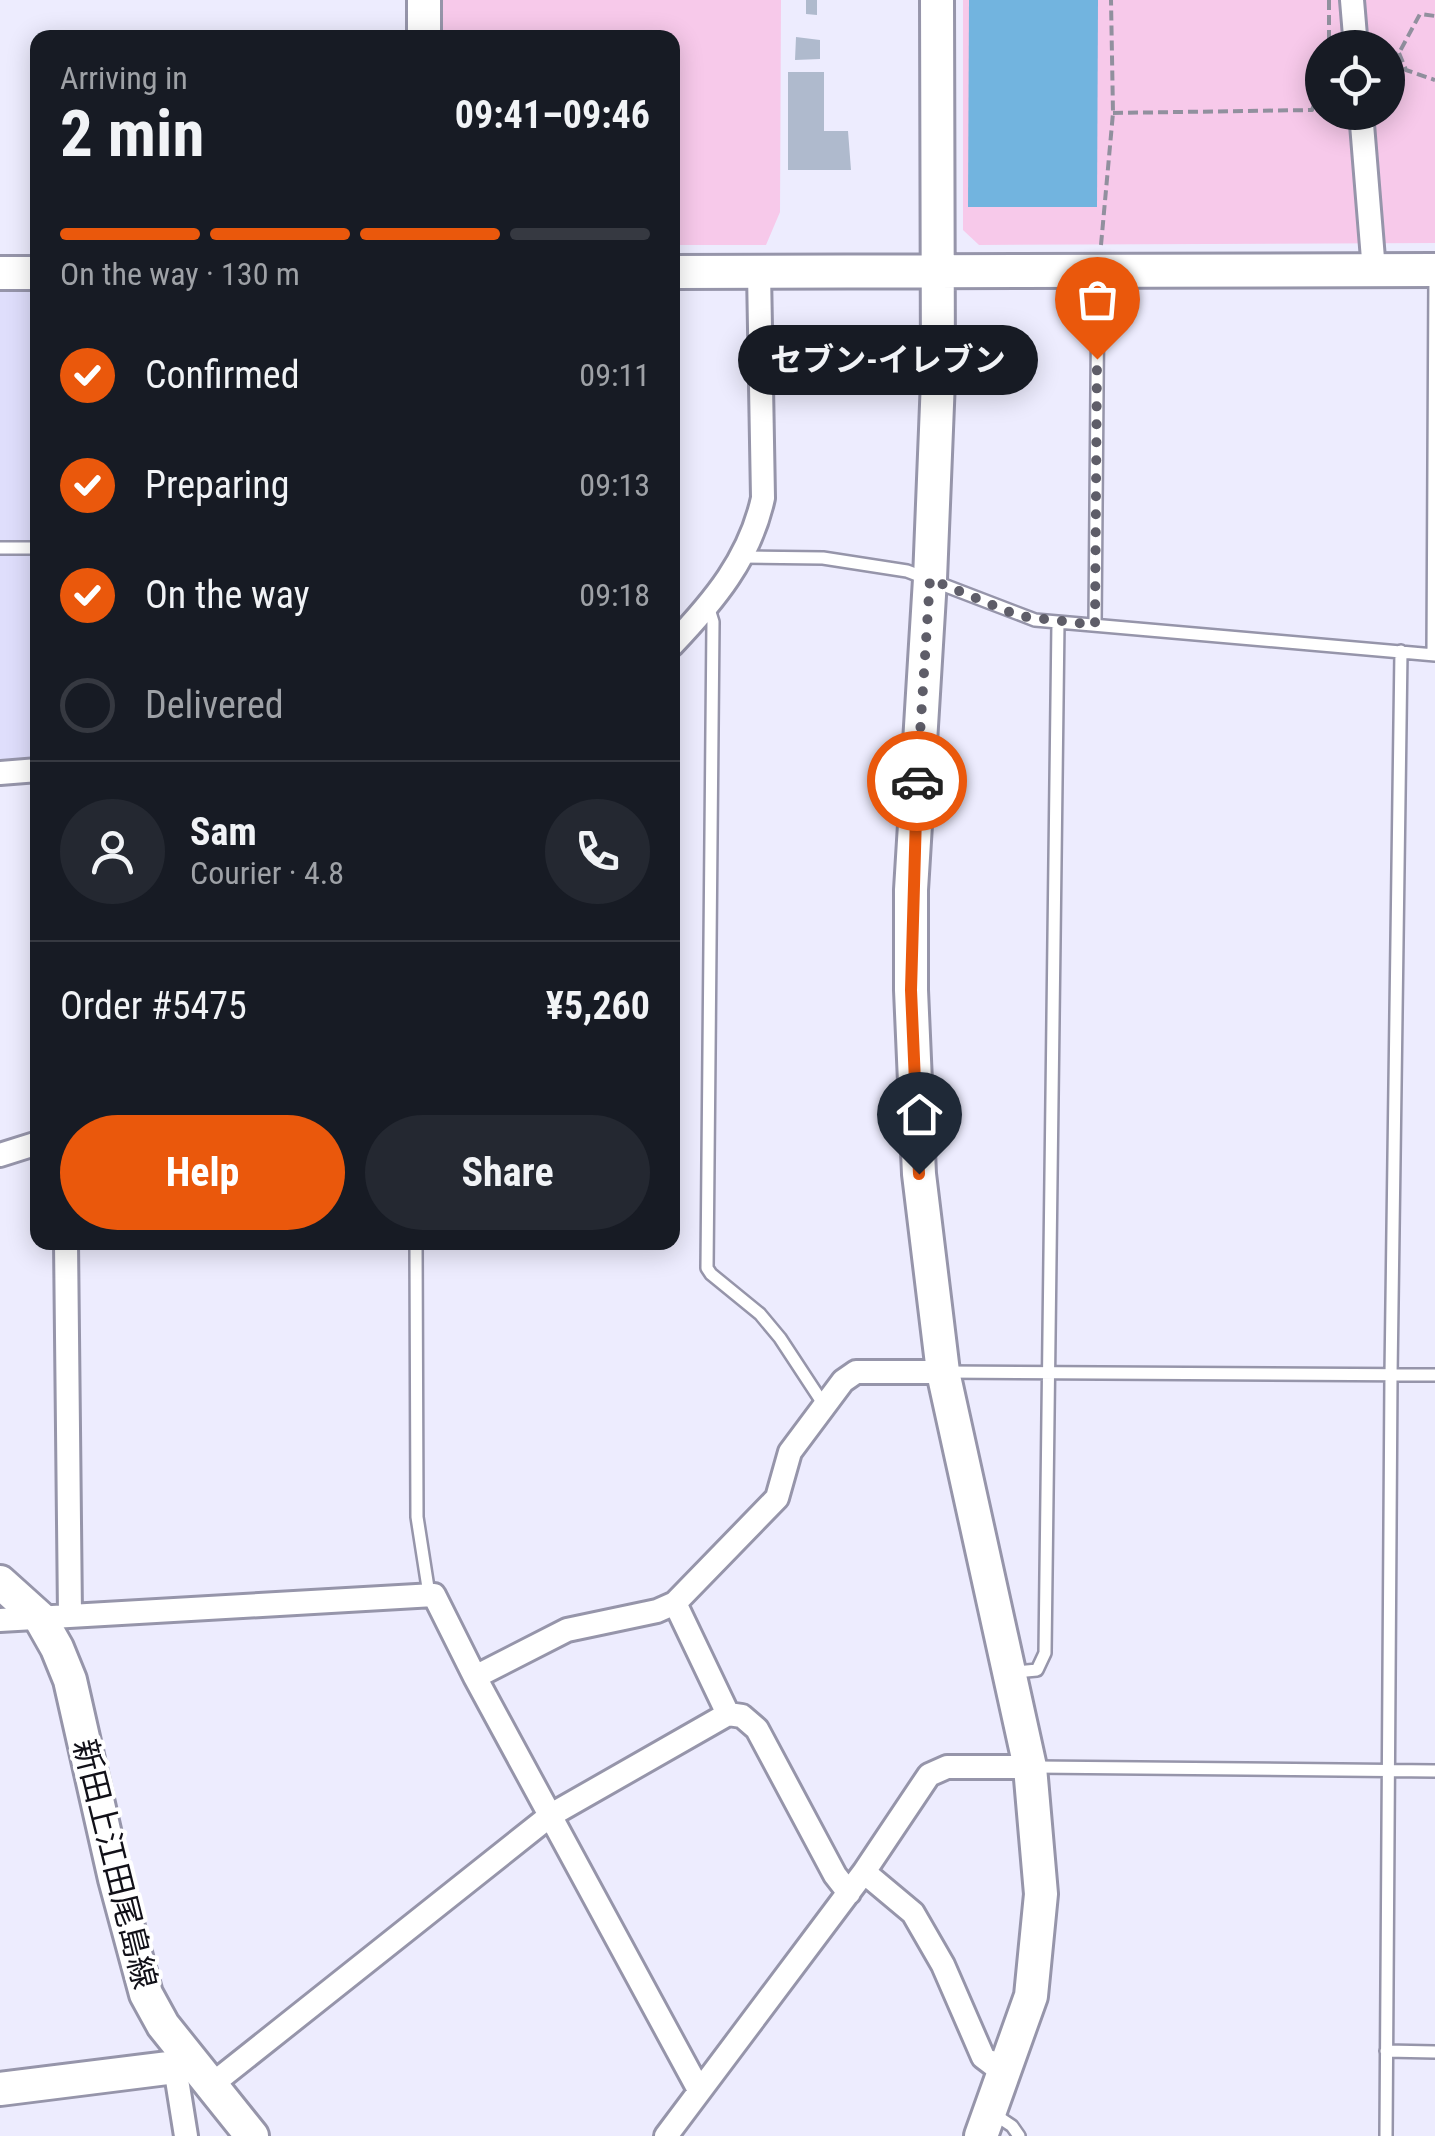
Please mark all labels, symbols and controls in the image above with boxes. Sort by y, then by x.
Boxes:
map controls [1305,30,1405,130]
button: locate [1305,30,1405,130]
text: Arriving in [60,59,188,97]
text: 09:41–09:46 [455,93,650,137]
text: 2 min [60,96,204,172]
text: On the way · 130 m [60,255,300,293]
pin [1055,257,1140,360]
icon: bag [1070,272,1125,327]
callout: セブン-イレブン [737,324,1037,394]
text: セブン-イレブン [770,341,1006,379]
icon: check [60,348,115,403]
text: Confirmed [145,353,300,397]
text: 09:11 [579,356,650,394]
icon: check [60,458,115,513]
text: Preparing [145,463,290,507]
text: 09:13 [579,466,650,504]
icon: check [60,568,115,623]
text: On the way [145,573,310,617]
text: 09:18 [579,576,650,614]
text: Delivered [145,683,284,727]
courier [867,731,967,831]
icon: car [890,754,945,809]
button: person [60,799,165,904]
button: phone [545,799,650,904]
text: Sam [190,810,257,854]
text: Courier · 4.8 [190,854,344,892]
text: Order #5475 [60,984,247,1028]
text: ¥5,260 [546,984,650,1028]
pin [877,1072,962,1175]
icon: home [892,1087,947,1142]
button: Help [60,1115,345,1230]
button: Share [365,1115,650,1230]
street label: 新田上江田尾島線 [66,1735,164,1993]

